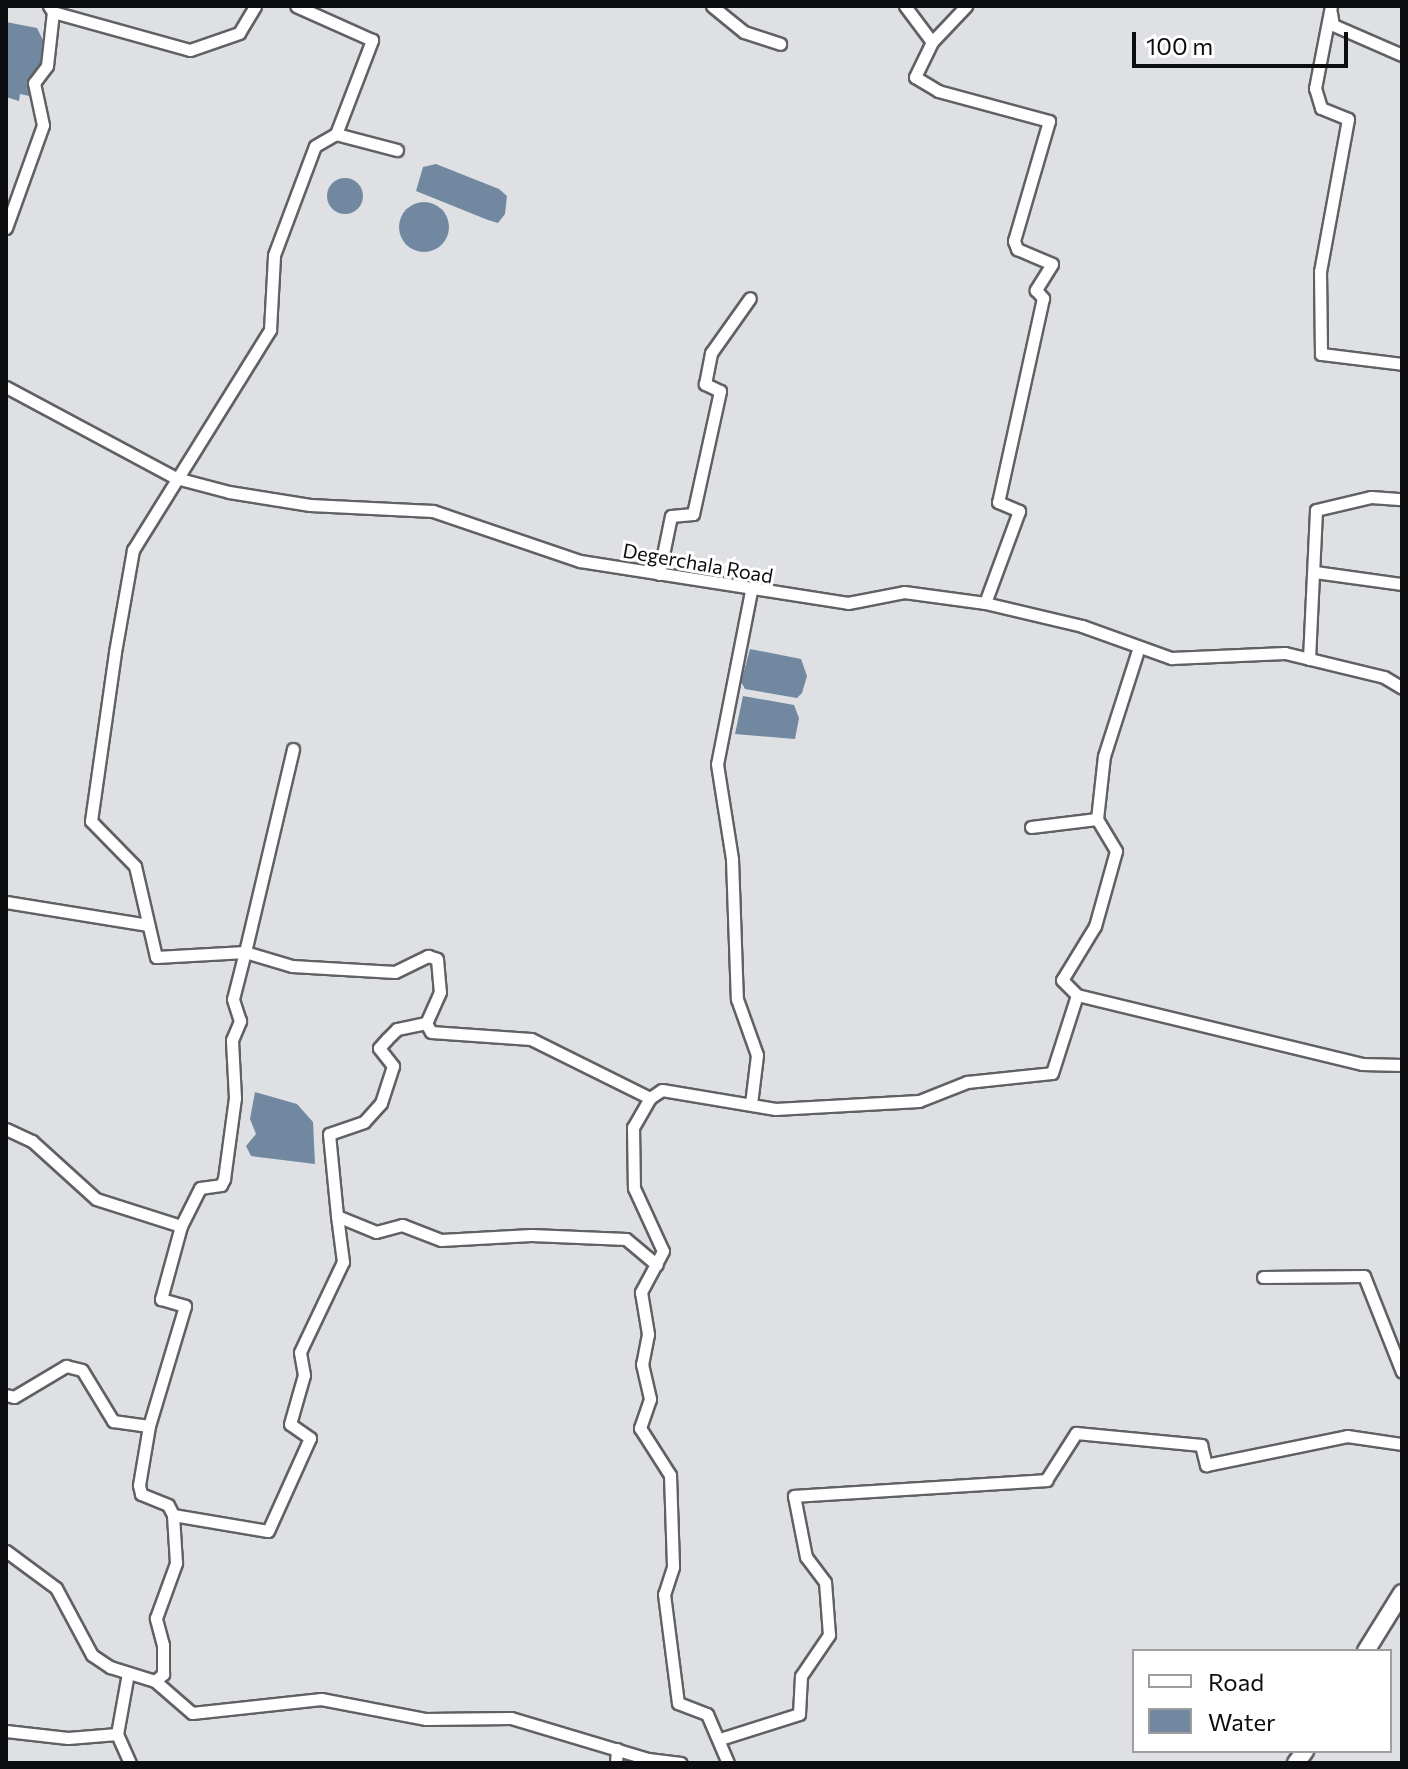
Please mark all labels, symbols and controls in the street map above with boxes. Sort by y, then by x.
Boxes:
scale bar [1136,16,1352,66]
text: 100 m [1146,31,1213,60]
street label: Degerchala Road [621,538,775,588]
legend [1132,1649,1392,1753]
text: Road [1208,1667,1264,1696]
text: Water [1208,1707,1276,1736]

